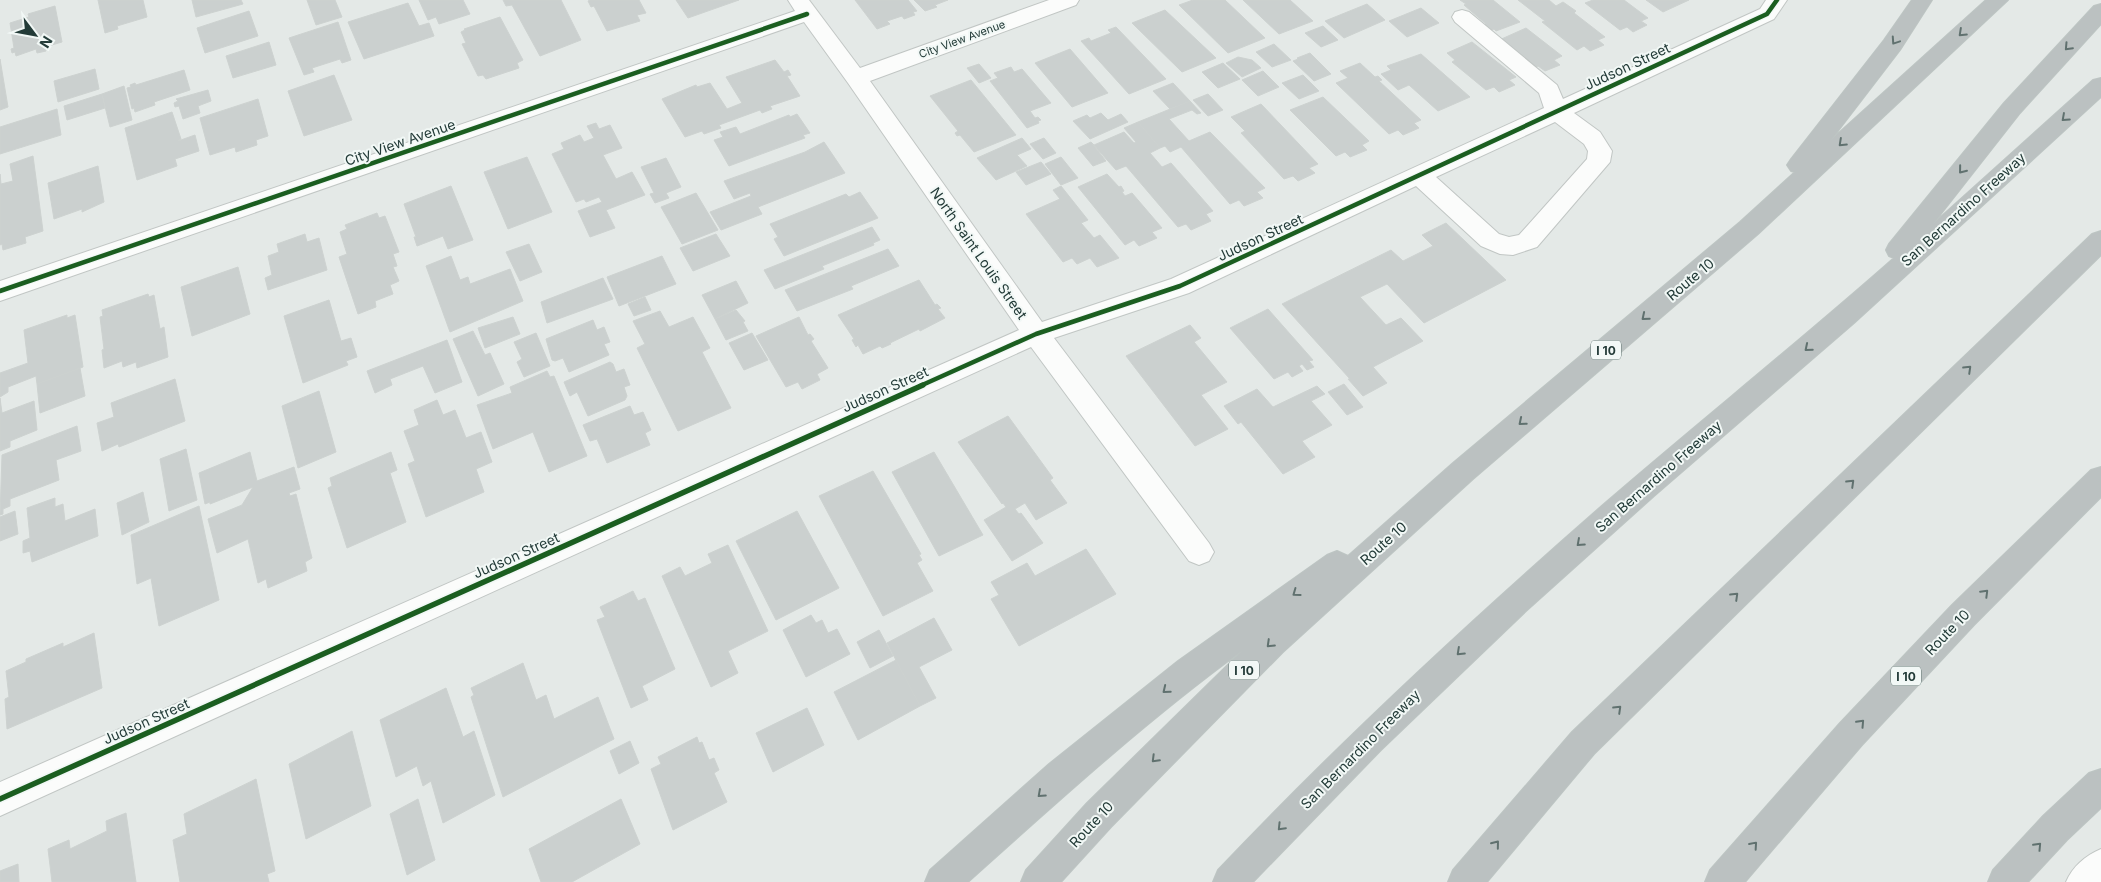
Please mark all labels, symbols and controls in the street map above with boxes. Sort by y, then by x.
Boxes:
north arrow [10,10,60,60]
street label: City View Avenue [917,17,1007,61]
one-way arrow [1959,27,1968,36]
text: N [36,33,56,51]
one-way arrow [1892,35,1901,44]
street label: Judson Street [1582,39,1673,93]
one-way arrow [2065,42,2074,51]
one-way arrow [2061,112,2070,121]
street label: City View Avenue [342,115,458,169]
one-way arrow [1839,137,1848,146]
street label: San Bernardino Freeway [1897,149,2029,269]
one-way arrow [1959,164,1967,173]
street label: North Saint Louis Street [927,184,1031,323]
street label: Judson Street [1215,210,1306,264]
street label: Route 10 [1663,254,1717,304]
one-way arrow [1642,311,1651,320]
road number: I 10 [1591,340,1621,360]
one-way arrow [1804,342,1813,351]
street label: Judson Street [839,362,931,416]
one-way arrow [1962,366,1971,375]
one-way arrow [1518,416,1527,425]
street label: San Bernardino Freeway [1591,417,1725,535]
one-way arrow [1845,480,1854,489]
street label: Route 10 [1356,518,1410,568]
street label: Judson Street [470,528,562,582]
one-way arrow [1577,537,1586,546]
one-way arrow [1292,587,1302,596]
one-way arrow [1979,590,1988,599]
one-way arrow [1729,593,1738,602]
street label: Route 10 [1921,606,1973,658]
one-way arrow [1267,638,1276,647]
one-way arrow [1457,646,1466,655]
road number: I 10 [1229,660,1259,680]
road number: I 10 [1891,666,1921,686]
one-way arrow [1163,684,1172,692]
street label: San Bernardino Freeway [1297,686,1423,812]
street label: Judson Street [100,694,192,748]
one-way arrow [1612,706,1621,715]
one-way arrow [1855,720,1864,729]
one-way arrow [1152,753,1161,762]
one-way arrow [1038,788,1047,797]
street label: Route 10 [1066,798,1116,850]
one-way arrow [1278,821,1287,830]
one-way arrow [1490,841,1499,850]
one-way arrow [1748,842,1757,851]
one-way arrow [2032,843,2041,852]

